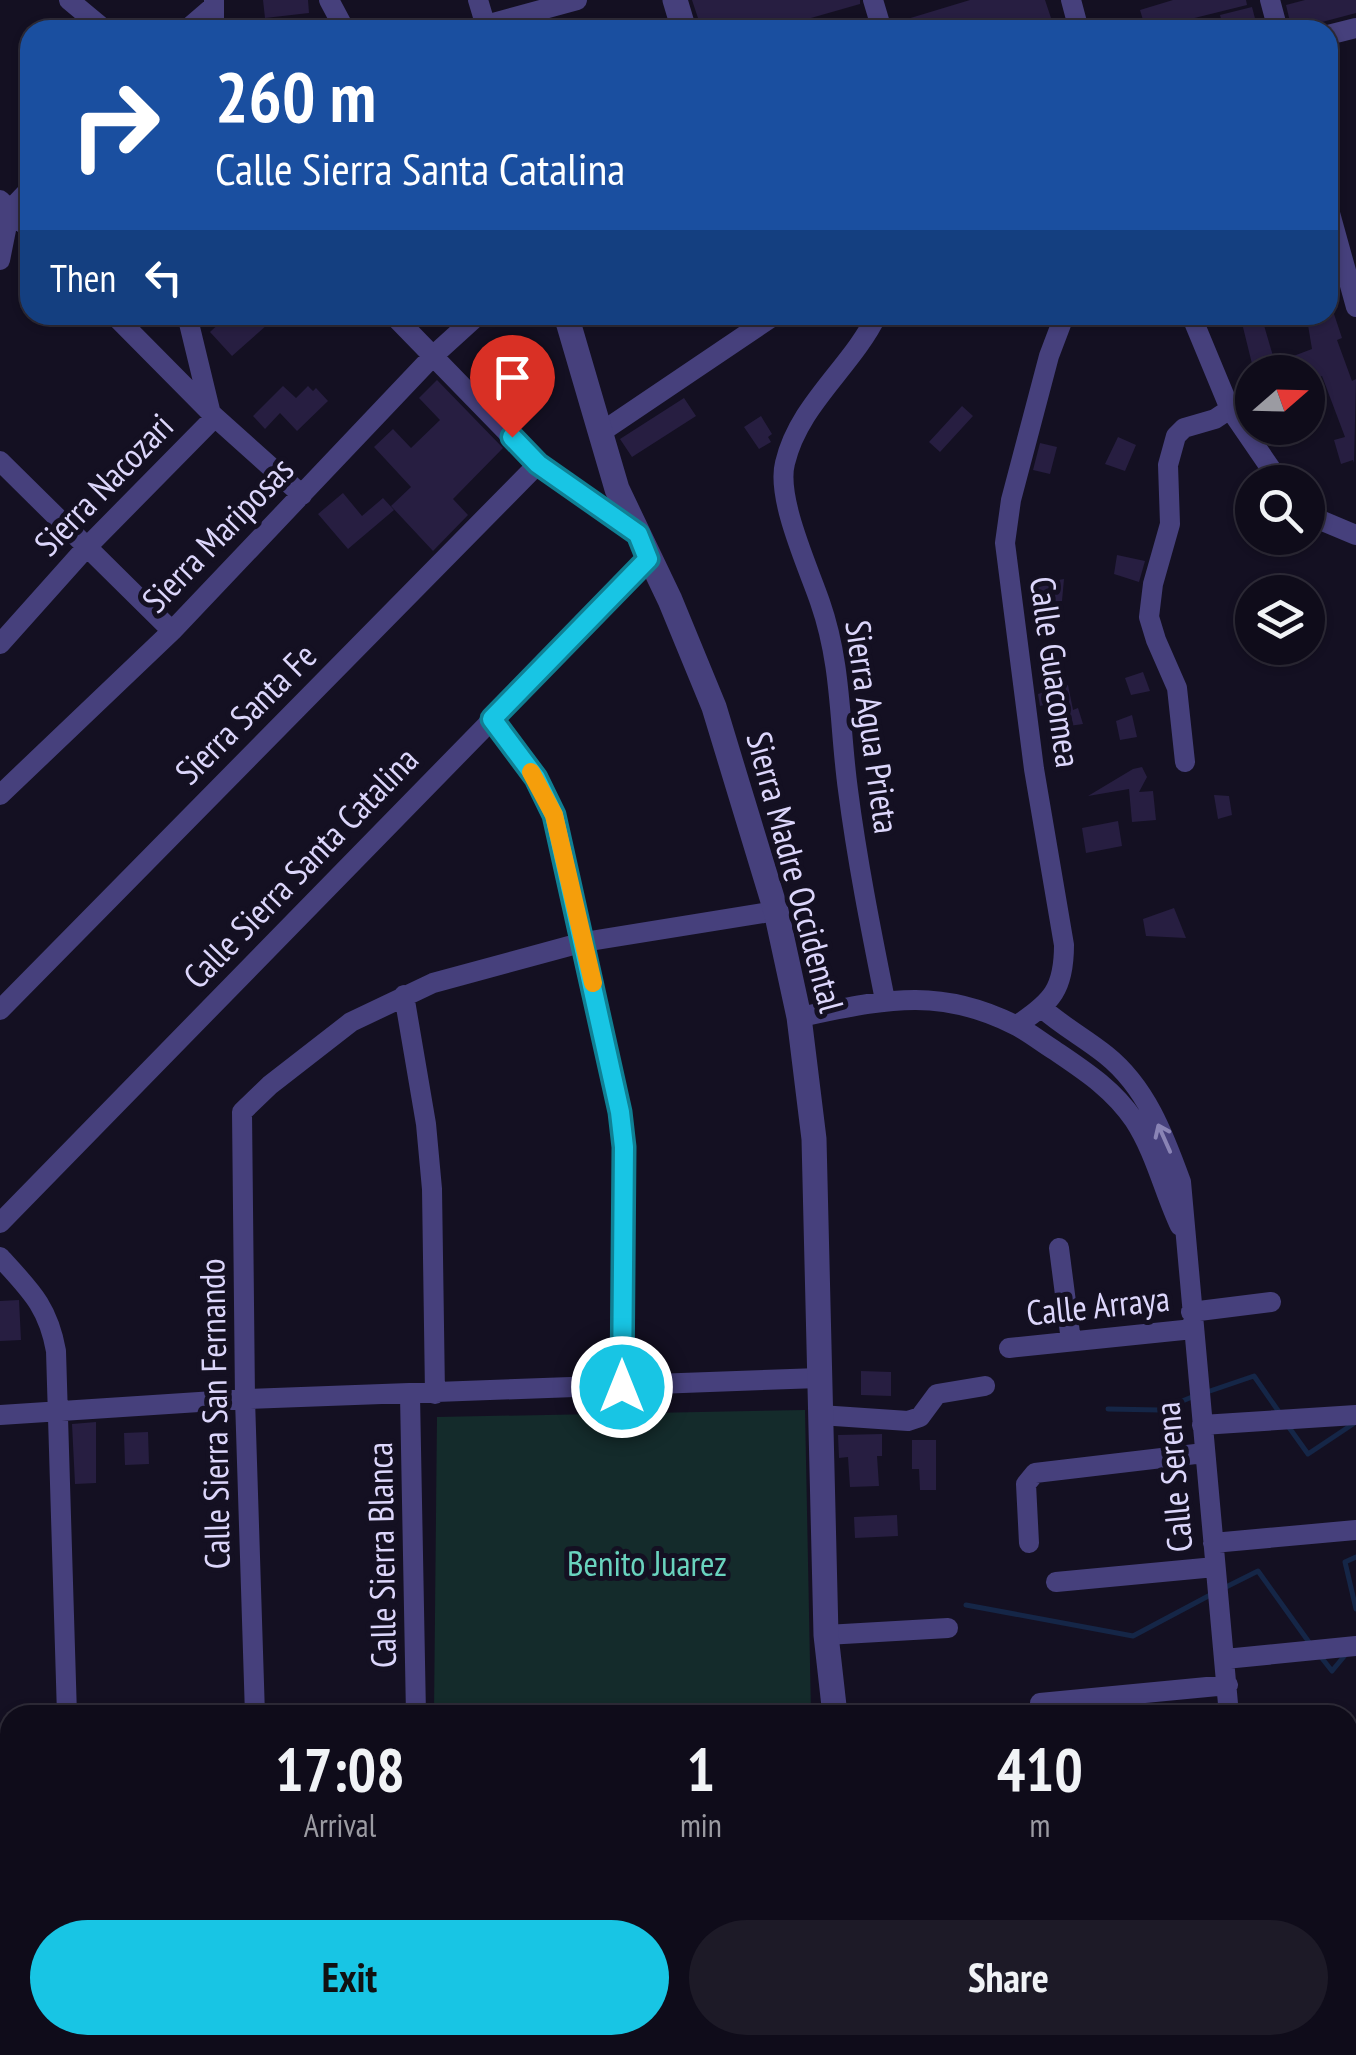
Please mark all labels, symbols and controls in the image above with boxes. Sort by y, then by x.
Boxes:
text: 260 m [215,51,376,141]
icon: right [50,60,180,190]
text: Calle Sierra Santa Catalina [215,139,625,197]
icon: left [136,250,191,305]
text: Then [50,253,116,302]
pin [470,335,555,438]
icon: arrive [485,350,540,405]
north arrow [1235,355,1325,445]
map controls [1235,355,1325,665]
street label: Sierra Nacozari [24,403,183,565]
street label: Sierra Mariposas [132,447,303,622]
button: search [1235,465,1325,555]
street label: Calle Guacomea [1020,573,1092,770]
button: layers [1235,575,1325,665]
street label: Sierra Agua Prieta [835,617,911,836]
street label: Sierra Santa Fe [165,633,326,794]
street label: Sierra Madre Occidental [736,726,856,1017]
street label: Calle Sierra Santa Catalina [173,737,428,998]
one-way arrow [1154,1123,1172,1154]
street label: Calle Sierra San Fernando [188,1258,240,1570]
street label: Calle Arraya [1024,1275,1172,1335]
position arrow [570,1335,674,1439]
street label: Calle Serena [1144,1400,1202,1554]
street label: Calle Sierra Blanca [356,1442,406,1668]
park label: Benito Juarez [567,1540,727,1586]
text: 17:08 [275,1730,405,1808]
text: 1 [687,1730,715,1808]
text: 410 [997,1730,1083,1808]
text: Arrival [304,1804,376,1846]
text: min [680,1804,722,1846]
text: m [1029,1804,1050,1846]
button: Exit [30,1920,669,2035]
button: Share [689,1920,1328,2035]

